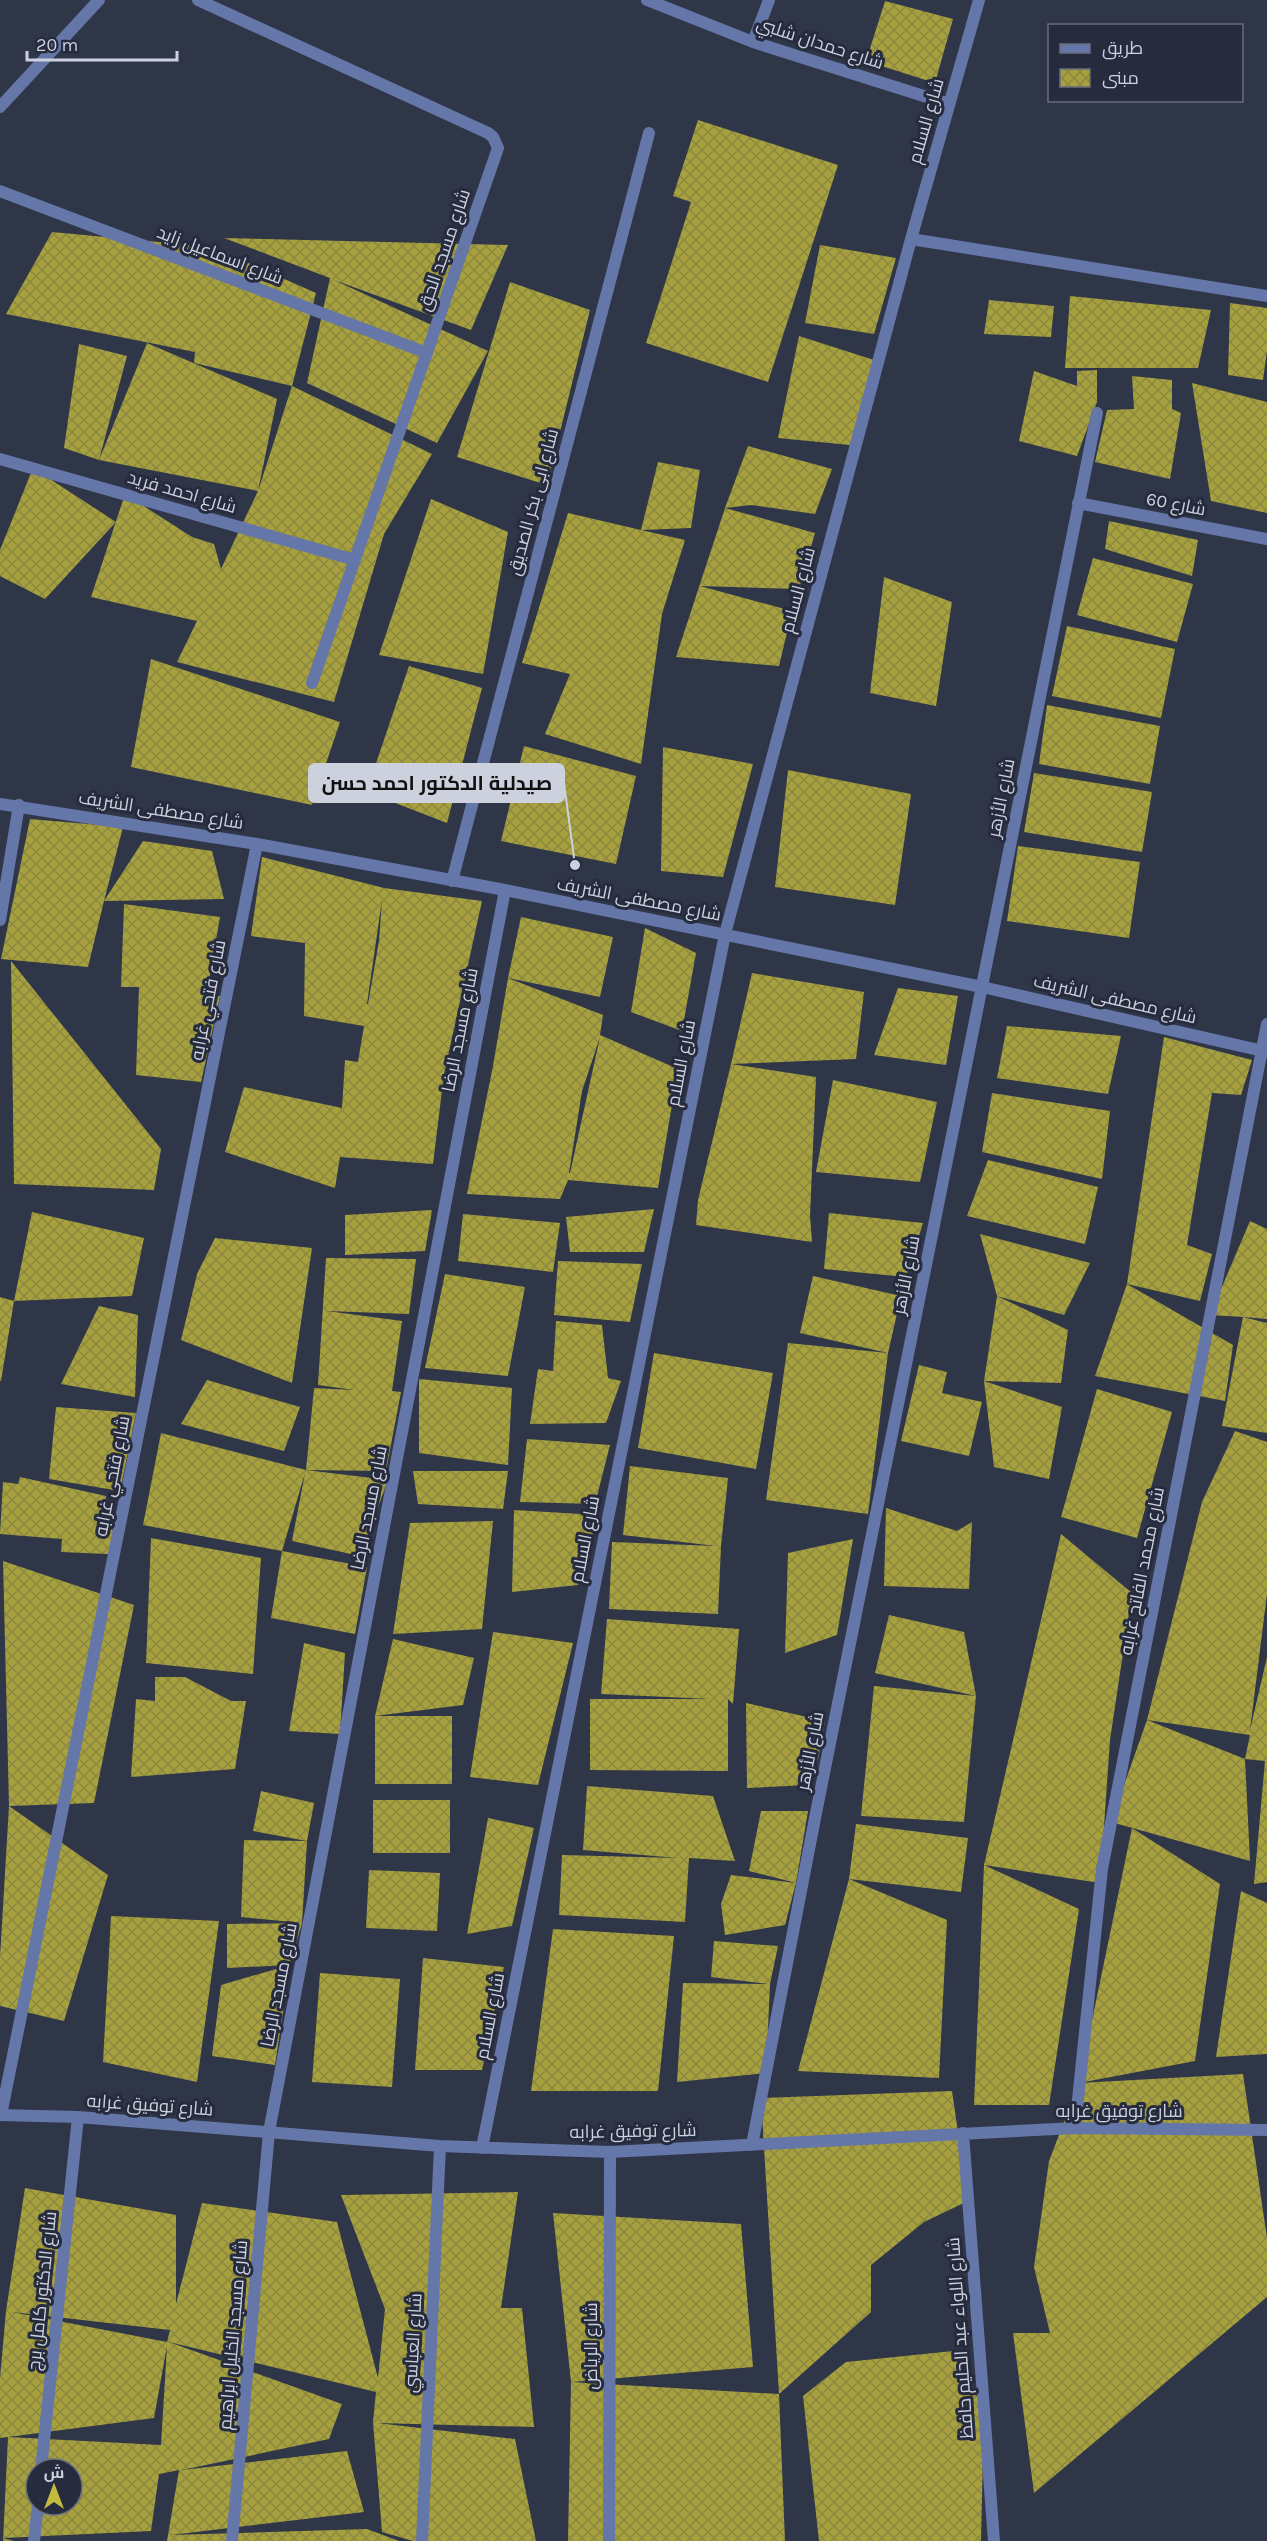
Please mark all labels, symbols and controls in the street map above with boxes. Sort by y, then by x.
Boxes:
street label: شارع حمدان شلبي [753,12,886,77]
scale bar [27,24,177,62]
legend [1048,24,1243,102]
text: 20 m [36,34,78,56]
text: طريق [1102,37,1143,60]
text: مبنى [1102,67,1139,89]
street label: شارع السلام [903,76,950,166]
street label: شارع مسجد الحق [413,186,476,314]
street label: شارع اسماعيل زايد [154,221,286,290]
street label: شارع ابى بكر الصديق [503,426,564,578]
street label: شارع احمد فريد [125,466,239,519]
street label: شارع 60 [1144,487,1208,522]
street label: شارع السلام [776,545,821,635]
street label: شارع الأزهر [982,757,1020,841]
callout: صيدلية الدكتور احمد حسن [309,764,564,802]
text: صيدلية الدكتور احمد حسن [322,772,552,795]
street label: شارع مصطفى الشريف [77,786,245,835]
street label: شارع مصطفى الشريف [555,872,723,927]
street label: شارع فتحي غرابه [186,938,233,1063]
street label: شارع مسجد الرضا [437,966,484,1094]
street label: شارع مصطفى الشريف [1031,970,1199,1029]
street label: شارع السلام [662,1018,701,1108]
street label: شارع الأزهر [887,1234,925,1318]
street label: شارع فتحي غرابه [90,1414,137,1539]
street label: شارع مسجد الرضا [346,1444,393,1572]
street label: شارع محمد الفاتح غرابه [1115,1485,1170,1657]
street label: شارع السلام [566,1494,605,1584]
street label: شارع الأزهر [791,1710,829,1794]
street label: شارع مسجد الرضا [256,1921,303,2049]
street label: شارع السلام [471,1971,510,2061]
street label: شارع توفيق غرابه [86,2090,214,2121]
street label: شارع توفيق غرابه [1055,2100,1183,2123]
street label: شارع توفيق غرابه [569,2119,697,2144]
street label: شارع الدكتور كامل برج [23,2210,62,2372]
street label: شارع اللواء عبد الحليم حافظ [942,2237,979,2439]
street label: شارع مسجد الخليل ابراهيم [214,2239,253,2431]
street label: شارع العباسي [399,2292,429,2394]
street label: شارع الرياض [580,2302,603,2390]
north arrow [24,2457,84,2517]
text: ش [44,2463,64,2482]

